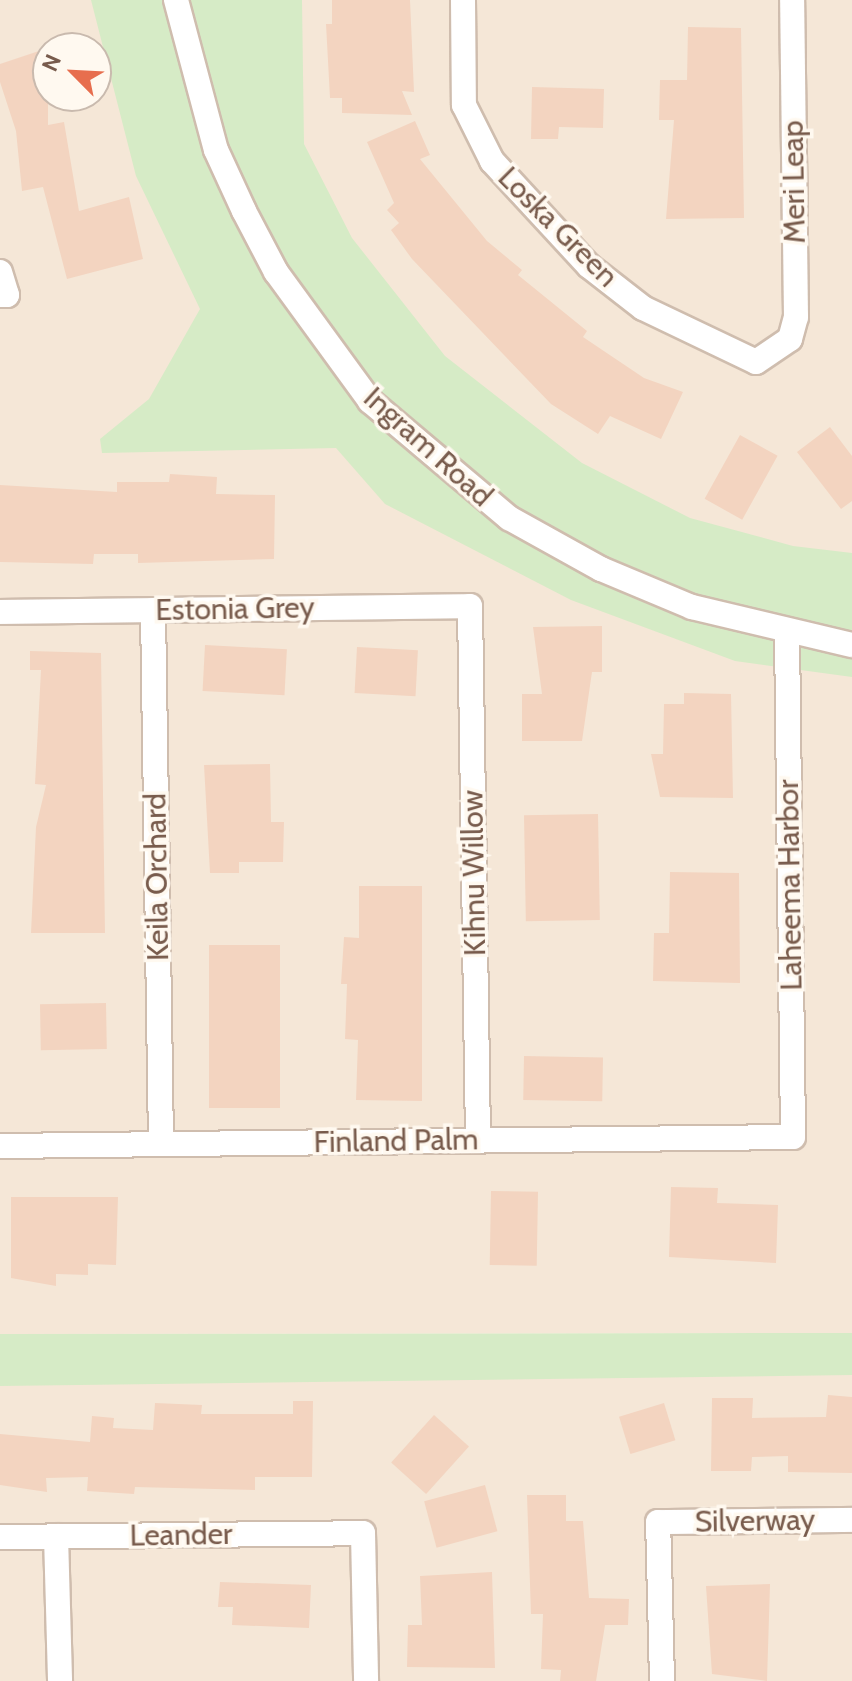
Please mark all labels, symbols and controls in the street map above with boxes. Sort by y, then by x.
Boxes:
north arrow [32,32,112,112]
text: N [36,50,67,75]
street label: Meri Leap [775,120,813,244]
street label: Loska Green [491,160,625,294]
street label: Ingram Road [356,380,500,514]
street label: Estonia Grey [155,590,315,628]
street label: Laheema Harbor [770,779,810,991]
street label: Kihnu Willow [455,790,493,956]
street label: Keila Orchard [138,793,176,961]
street label: Finland Palm [313,1122,479,1160]
street label: Silverway [694,1502,816,1540]
street label: Leander [129,1516,233,1554]

